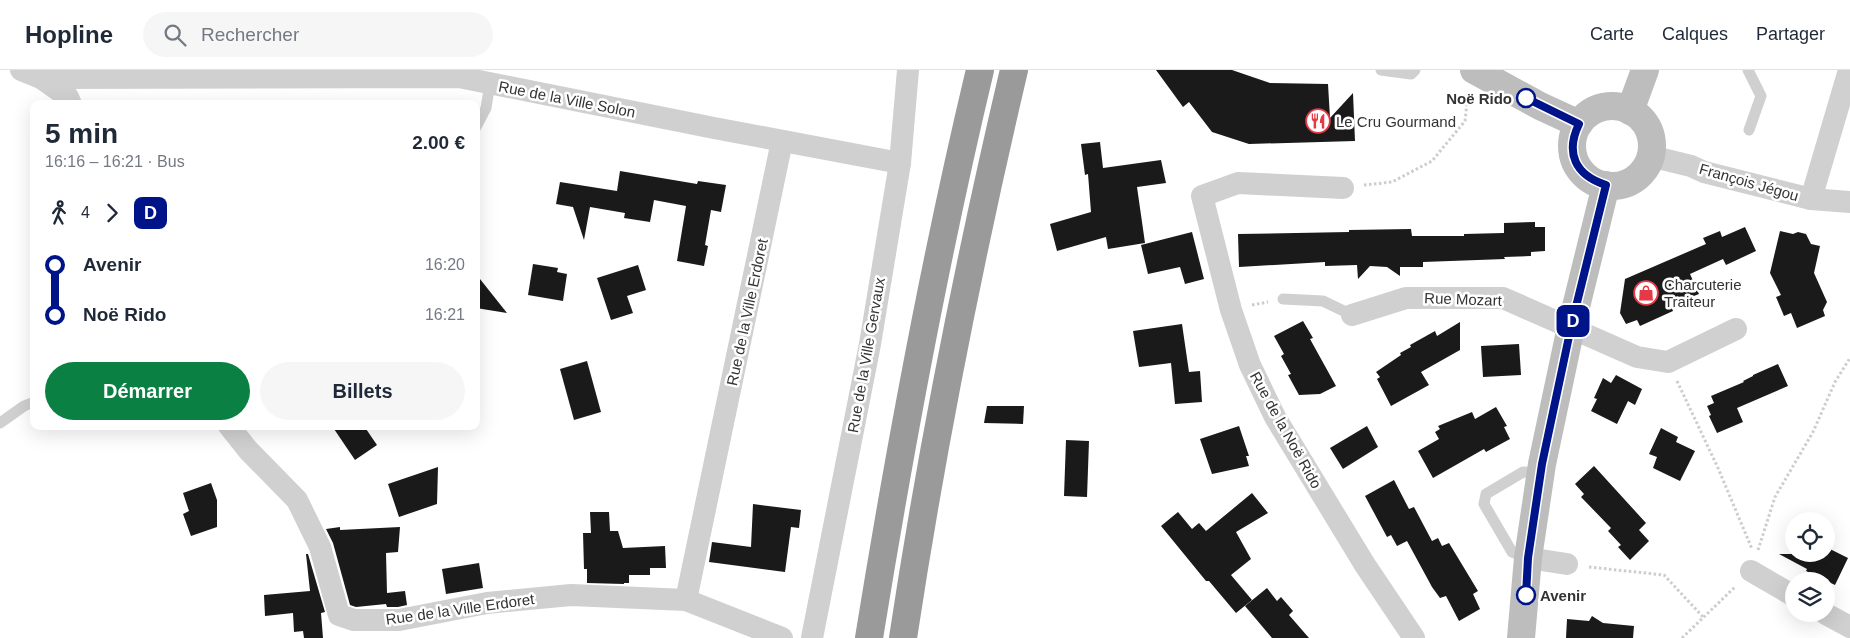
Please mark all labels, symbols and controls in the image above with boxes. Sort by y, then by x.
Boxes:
search box [143,12,493,57]
text: Hopline [25,21,113,48]
icon: search [161,21,189,49]
text: Rechercher [201,24,299,45]
text: Carte [1590,24,1634,44]
text: Calques [1662,24,1728,44]
text: Partager [1756,24,1825,44]
street label: Rue de la Ville Solon [497,77,637,121]
marker: Noë Rido [1516,88,1536,108]
place label: Noë Rido [1446,90,1512,107]
restaurant icon: Le Cru Gourmand [1305,108,1331,134]
place label: Le Cru Gourmand [1336,113,1456,130]
text: 5 min [45,118,118,149]
text: 2.00 € [412,132,465,153]
text: 16:16 – 16:21 · Bus [45,153,185,170]
street label: François Jégou [1697,160,1801,204]
icon: walk [45,199,73,227]
icon: forward [98,199,126,227]
text: D [144,203,157,223]
text: 4 [81,204,90,221]
street label: Rue de la Ville Erdoret [723,236,771,387]
text: Avenir [83,254,141,275]
text: 16:20 [425,256,465,273]
street label: Rue de la Ville Gervaux [844,276,888,434]
place label: Charcuterie Traiteur [1664,276,1742,310]
shop icon: Charcuterie Traiteur [1633,280,1659,306]
street label: Rue Mozart [1424,289,1503,309]
text: Noë Rido [83,304,166,325]
line badge: D [1557,305,1589,337]
text: 16:21 [425,306,465,323]
text: D [1567,311,1580,331]
button: Démarrer [45,362,250,420]
button: Billets [260,362,465,420]
street label: Rue de la Noë Rido [1247,369,1325,491]
map controls [1785,512,1835,622]
button: locate [1785,512,1835,562]
button: layers [1785,572,1835,622]
marker: Avenir [1516,585,1536,605]
place label: Avenir [1540,587,1586,604]
street label: Rue de la Ville Erdoret [385,590,536,628]

